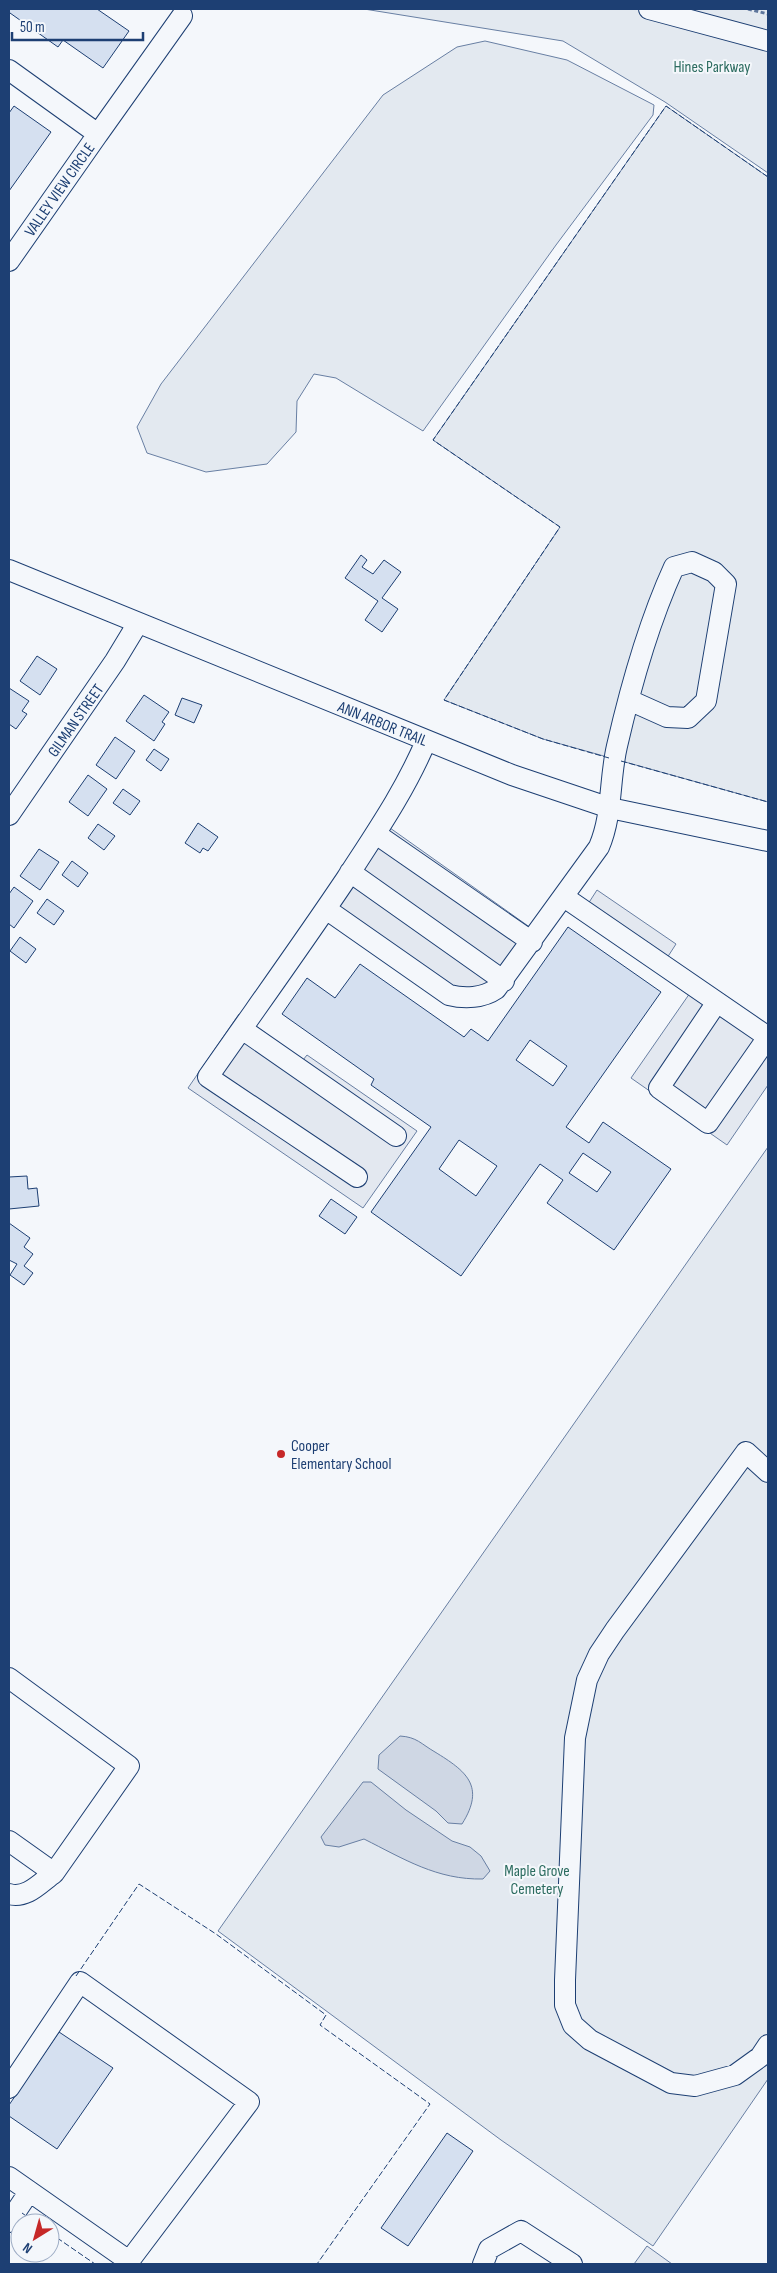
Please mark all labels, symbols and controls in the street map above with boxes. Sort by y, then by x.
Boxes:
scale bar [12,10,144,42]
text: 50 m [20,18,45,37]
park label: Hines Parkway [673,58,751,77]
street label: VALLEY VIEW CIRCLE [21,139,99,240]
street label: GILMAN STREET [44,680,109,761]
street label: ANN ARBOR TRAIL [334,697,430,751]
place label: Cooper Elementary School [291,1437,391,1474]
marker: Cooper Elementary School [275,1448,287,1460]
park label: Maple Grove Cemetery [504,1862,570,1899]
north arrow [10,2213,60,2263]
text: N [19,2239,36,2257]

